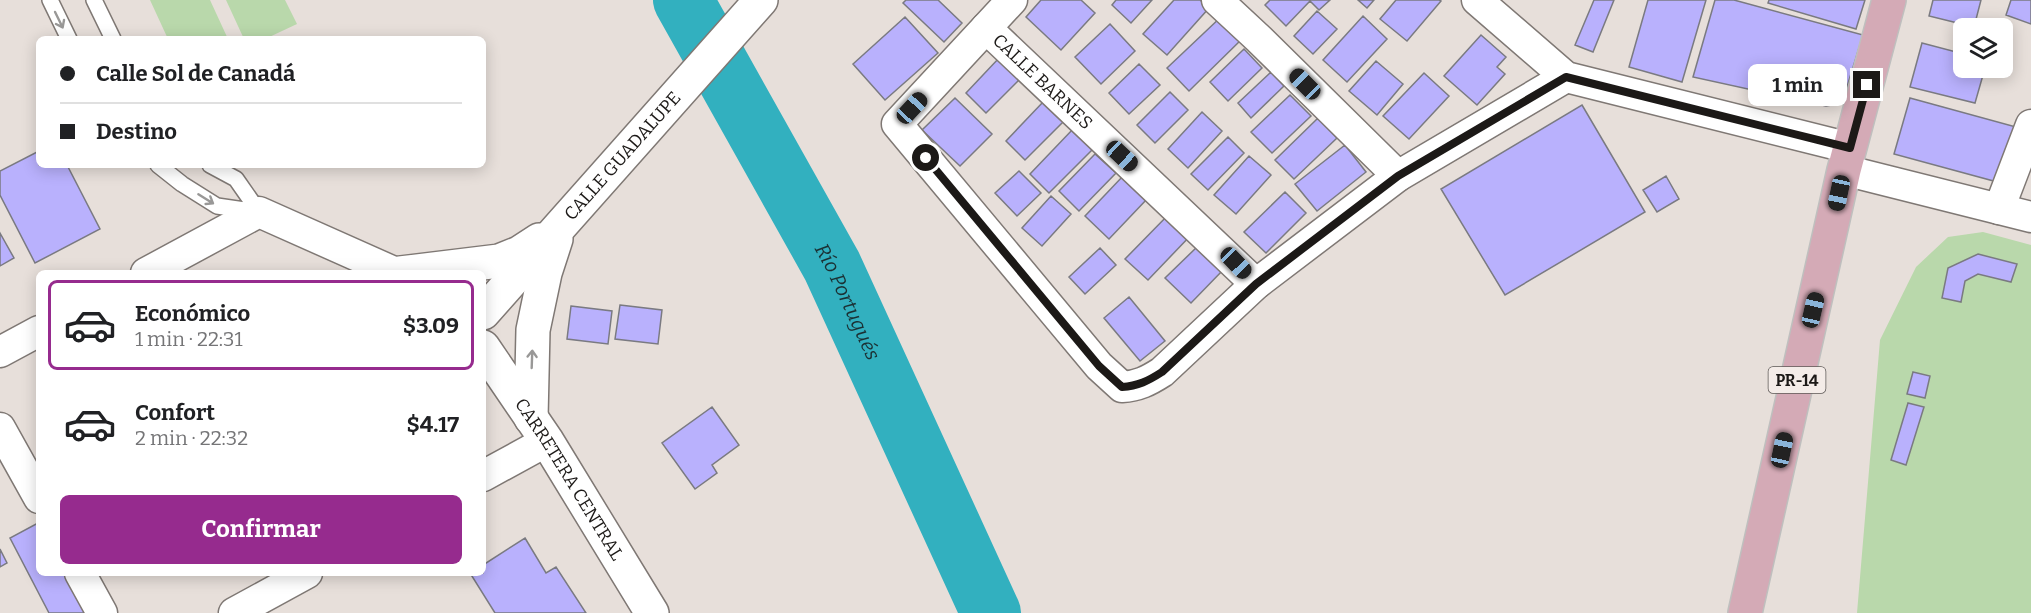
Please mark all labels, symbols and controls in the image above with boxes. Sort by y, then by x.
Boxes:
one-way arrow [54,10,66,28]
map controls [1953,18,2013,78]
button: layers [1953,18,2013,78]
street label: CALLE BARNES [988,29,1097,134]
text: Calle Sol de Canadá [96,60,295,87]
callout: 1 min [1747,64,1846,106]
car [1286,65,1324,103]
route end [1853,71,1880,98]
text: 1 min [1772,73,1823,97]
street label: CALLE GUADALUPE [560,87,685,225]
car [893,89,931,127]
text: Destino [96,118,177,145]
car [1103,137,1141,175]
route start [912,144,939,171]
car [1826,174,1852,212]
one-way arrow [197,193,214,205]
water label: Río Portugués [810,239,885,364]
car [1217,244,1255,282]
car [1800,290,1826,330]
icon: car [63,298,117,352]
text: Económico [135,300,250,327]
text: $3.09 [403,312,459,339]
text: 1 min · 22:31 [135,327,243,351]
one-way arrow [527,350,538,370]
road number: PR-14 [1768,367,1826,393]
street label: CARRETERA CENTRAL [510,394,628,564]
icon: car [63,397,117,451]
text: Confort [135,399,215,426]
text: $4.17 [406,411,459,438]
text: 2 min · 22:32 [135,426,248,450]
car [1769,431,1795,469]
button: Confirmar [60,495,462,564]

